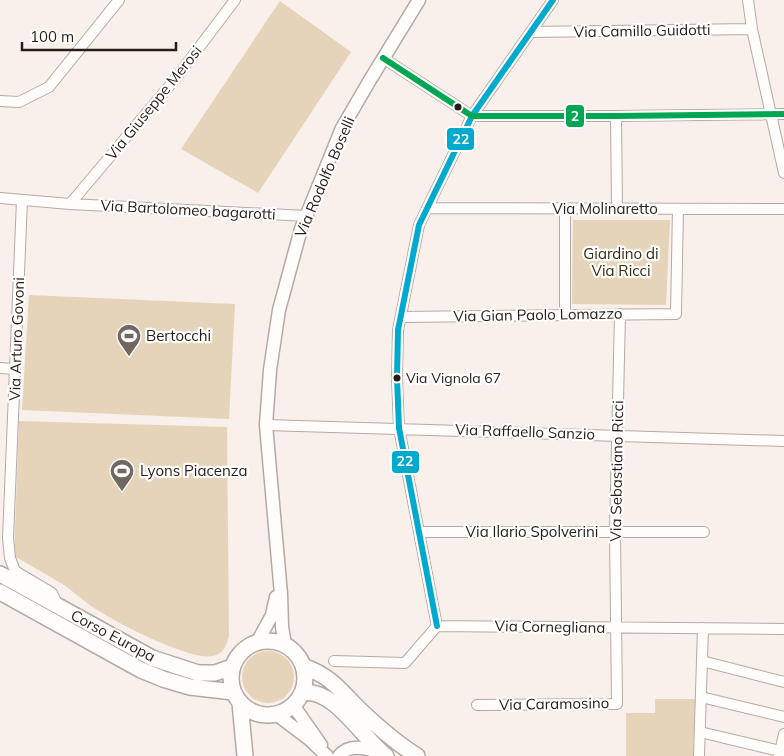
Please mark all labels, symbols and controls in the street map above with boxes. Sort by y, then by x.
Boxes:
scale bar [22,20,176,52]
street label: Via Camillo Guidotti [573,20,711,41]
text: 100 m [30,27,74,46]
street label: Via Giuseppe Merosi [102,42,206,164]
unlabelled marker [453,102,463,112]
line badge: 2 [565,104,585,128]
text: 2 [571,107,579,125]
street label: Via Rodolfo Boselli [291,114,359,240]
line badge: 22 [446,127,475,151]
text: 22 [453,130,469,148]
street label: Via Bartolomeo bagarotti [100,195,276,224]
street label: Via Molinaretto [552,199,658,218]
park label: Giardino di Via Ricci [583,244,659,280]
street label: Via Arturo Govoni [5,277,28,401]
street label: Via Gian Paolo Lomazzo [453,304,623,325]
sports icon: Bertocchi [116,323,142,357]
place label: Bertocchi [146,326,211,345]
place label: Via Vignola 67 [406,369,501,387]
marker: Via Vignola 67 [392,373,402,383]
street label: Via Sebastiano Ricci [606,400,627,542]
street label: Via Raffaello Sanzio [455,420,595,443]
line badge: 22 [391,450,420,474]
text: 22 [397,452,413,470]
sports icon: Lyons Piacenza [109,458,135,492]
place label: Lyons Piacenza [140,461,247,480]
street label: Via Ilario Spolverini [466,522,598,541]
street label: Corso Europa [68,605,159,666]
street label: Via Cornegliana [495,616,605,637]
street label: Via Caramosino [499,693,609,714]

